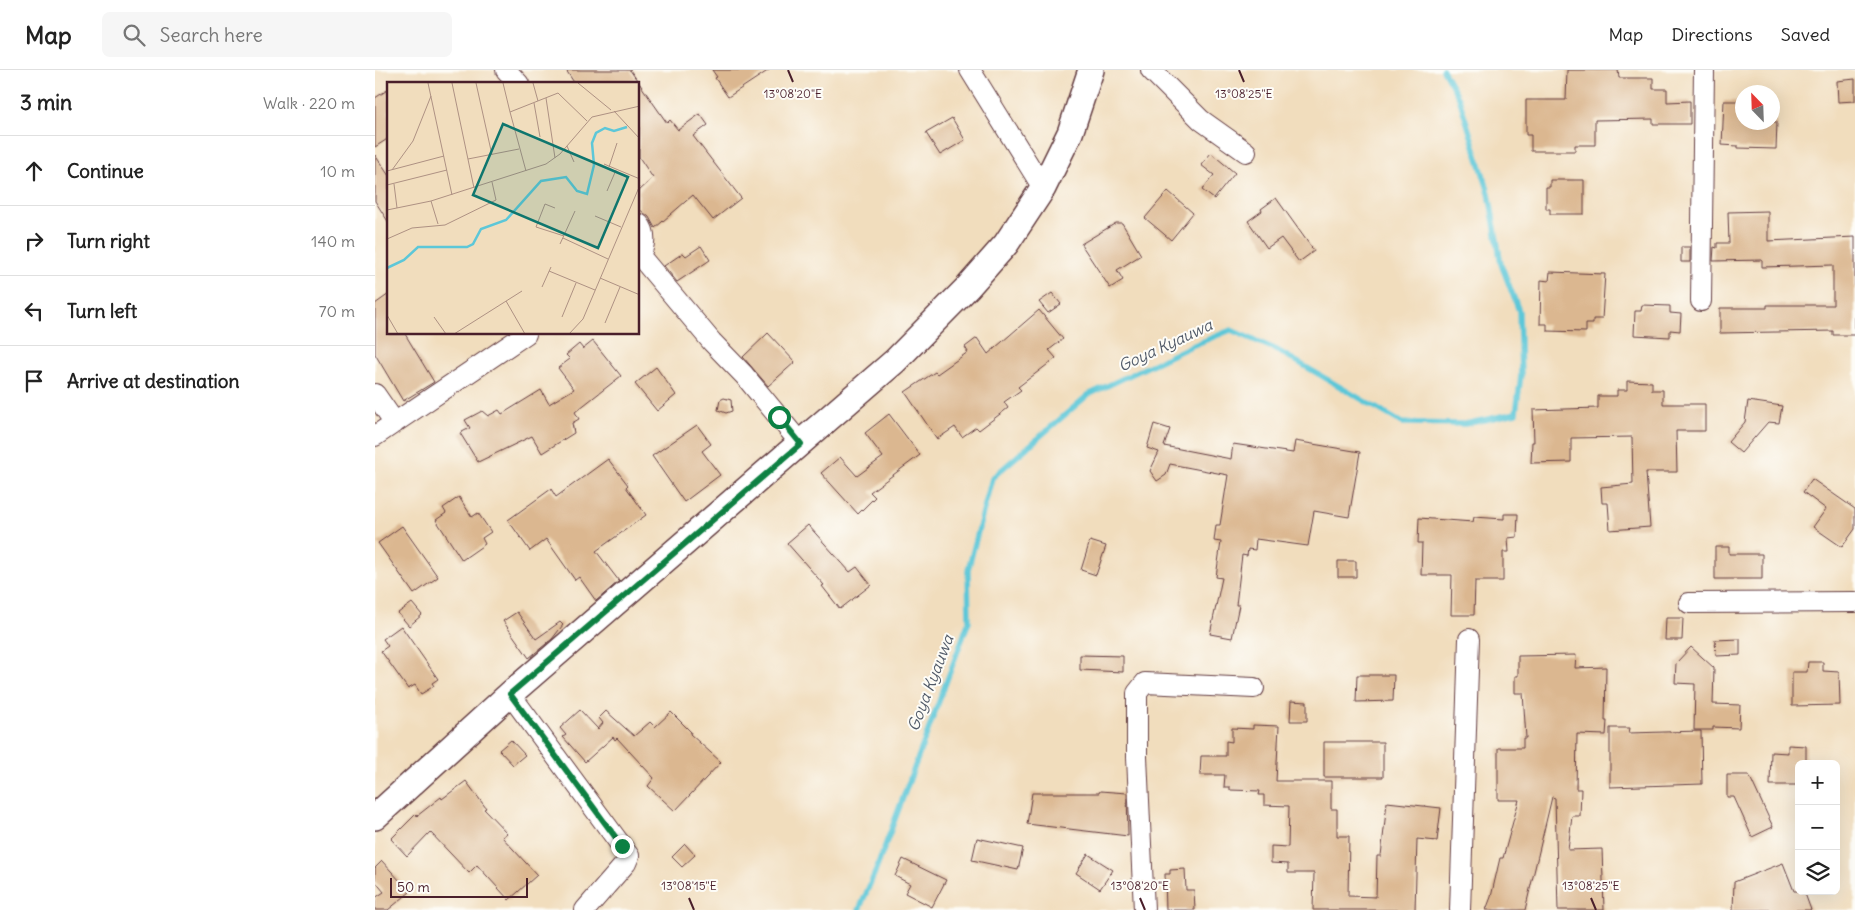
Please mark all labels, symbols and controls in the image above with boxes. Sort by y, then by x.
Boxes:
search box [102,12,452,57]
text: Map [25,20,72,50]
icon: search [120,21,148,49]
text: Search here [160,23,263,47]
text: Map [1608,23,1643,46]
text: Directions [1671,23,1753,46]
text: Saved [1781,23,1830,46]
inset map [387,82,640,335]
north arrow [1735,85,1780,130]
text: 13°08'20"E [764,86,822,101]
text: 13°08'25"E [1215,86,1273,101]
text: 3 min [20,89,72,116]
text: Walk · 220 m [263,93,355,113]
icon: ahead [20,157,48,185]
text: Continue [67,159,144,183]
text: 10 m [320,161,355,181]
icon: right [20,227,48,255]
text: Turn right [67,229,150,253]
text: 140 m [311,231,355,251]
icon: left [20,297,48,325]
text: Turn left [67,299,137,323]
text: 70 m [319,301,355,321]
water label: Goya Kyauwa [1115,314,1216,376]
icon: arrive [20,367,48,395]
text: Arrive at destination [67,369,240,393]
route start [768,406,791,429]
water label: Goya Kyauwa [902,631,958,734]
map controls [1795,760,1840,895]
button: + [1795,760,1840,805]
button: − [1795,805,1840,850]
route end [611,835,634,858]
button: layers [1795,850,1840,895]
scale bar [390,875,527,898]
text: 50 m [397,878,430,896]
text: 13°08'15"E [661,878,717,893]
text: 13°08'20"E [1111,878,1169,893]
text: 13°08'25"E [1562,878,1620,893]

